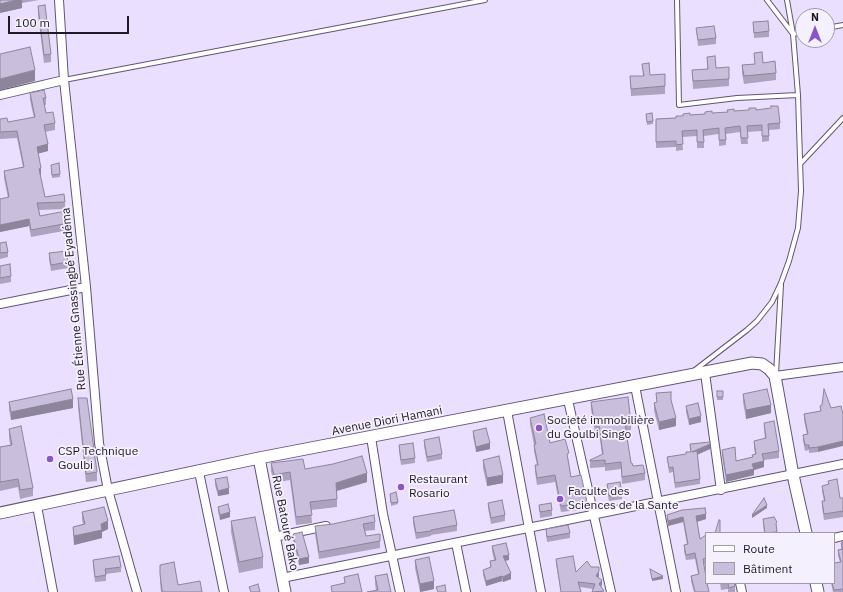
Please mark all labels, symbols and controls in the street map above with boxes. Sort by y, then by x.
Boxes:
scale bar [10,8,131,34]
north arrow [795,8,835,48]
text: N [811,10,819,24]
text: 100 m [15,15,50,30]
street label: Rue Étienne Gnassingbé Eyadéma [59,207,89,391]
street label: Avenue Diori Hamani [330,403,444,439]
place label: Societé immobilière du Goulbi Singo [547,414,654,442]
marker: Societé immobilière du Goulbi Singo [534,423,544,433]
place label: CSP Technique Goulbi [58,445,138,473]
marker: CSP Technique Goulbi [45,454,55,464]
place label: Restaurant Rosario [409,473,468,501]
street label: Rue Batouré Bako [269,474,301,572]
marker: Restaurant Rosario [396,482,406,492]
place label: Faculte des Sciences de la Sante [568,485,678,513]
marker: Faculte des Sciences de la Sante [555,494,565,504]
legend [705,532,835,584]
text: Route [743,541,775,556]
text: Bâtiment [743,561,793,576]

